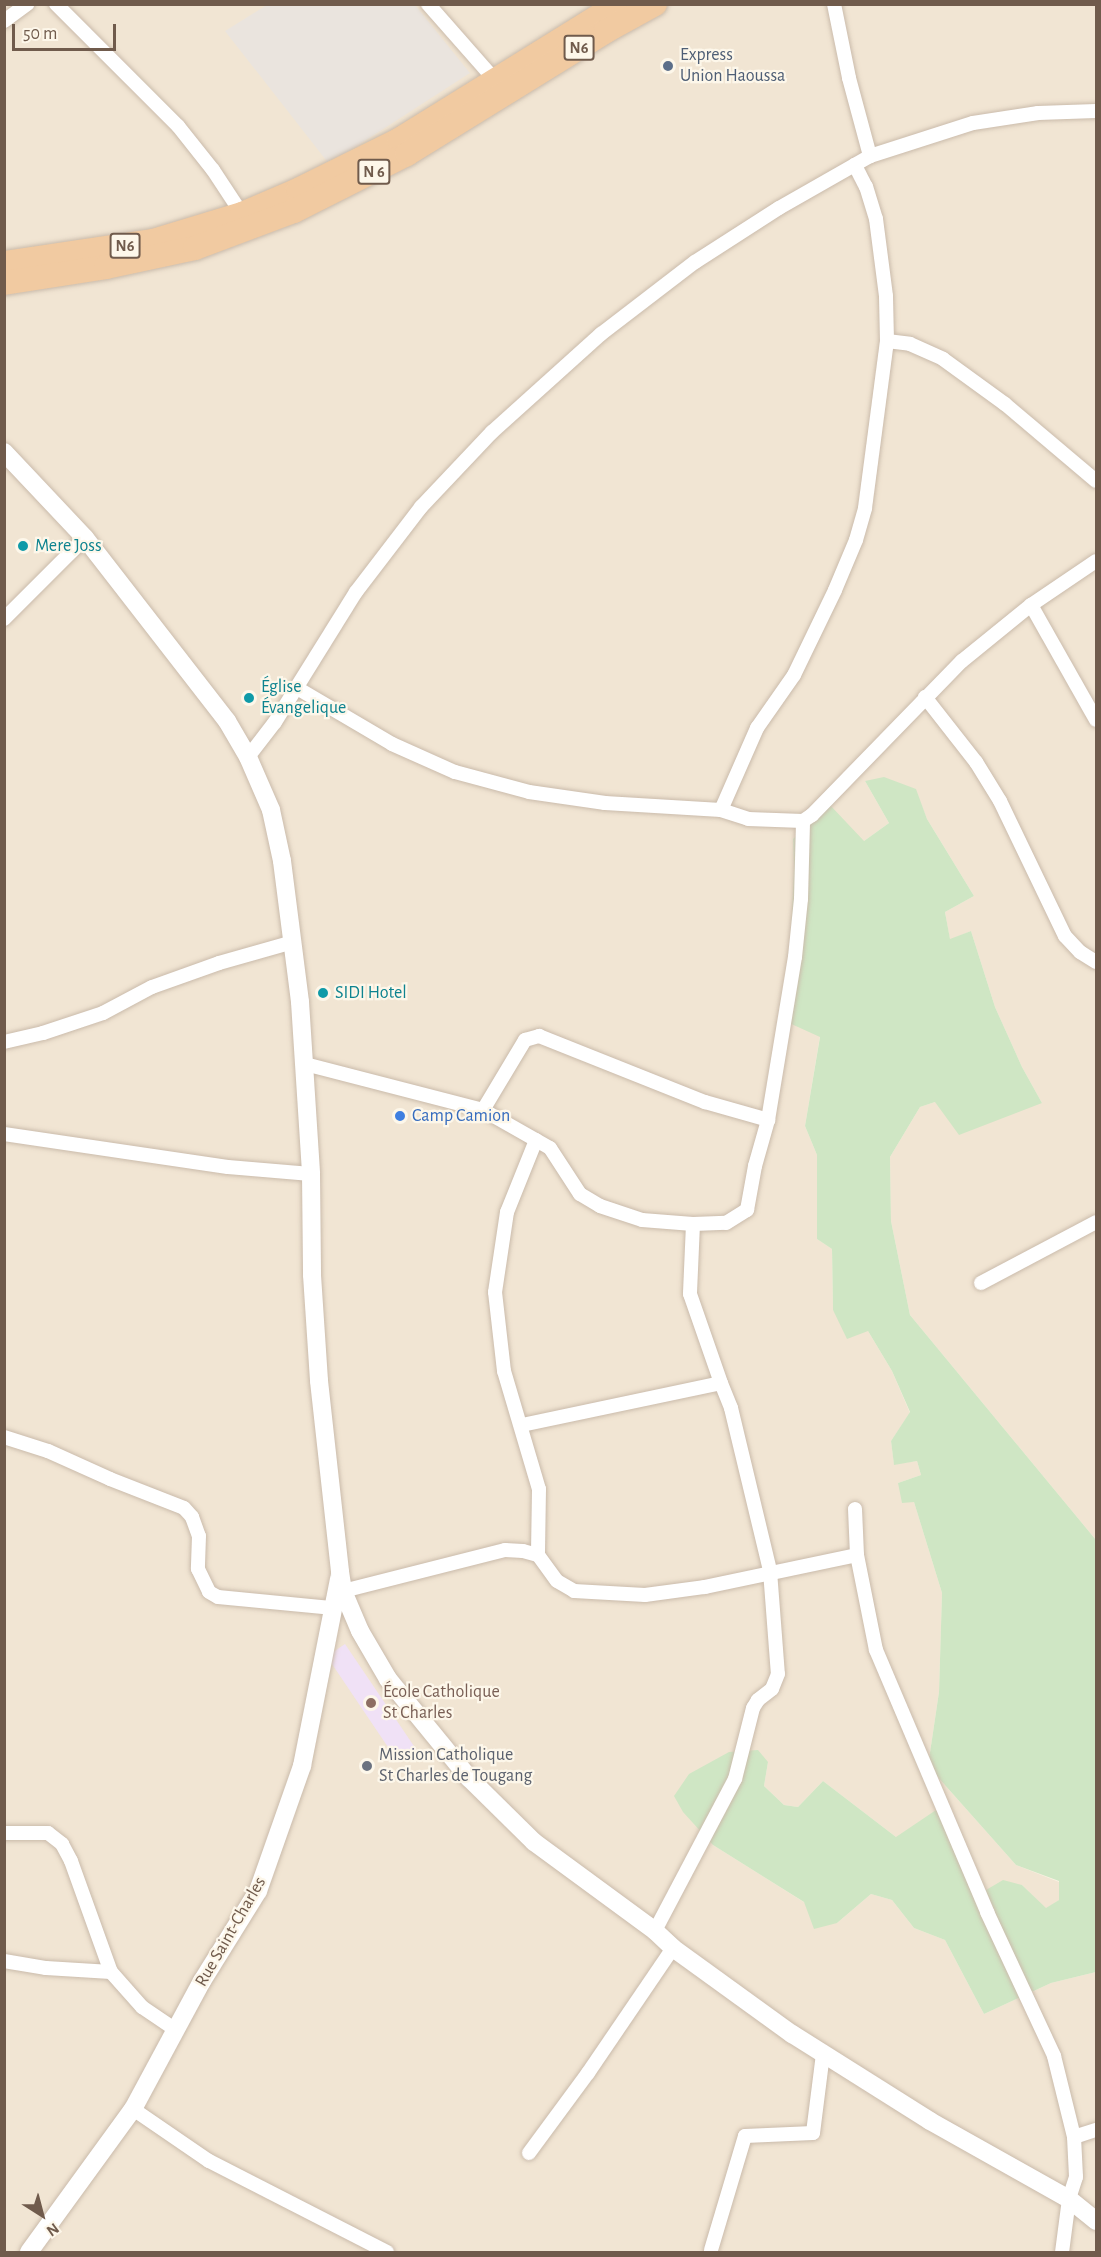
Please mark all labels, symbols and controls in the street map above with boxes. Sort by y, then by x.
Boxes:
scale bar [15,12,118,50]
text: 50 m [23,25,57,43]
road number: N6 [562,35,596,61]
place label: Express Union Haoussa [680,45,785,88]
marker: Express Union Haoussa [661,59,675,73]
road number: N 6 [356,159,392,185]
road number: N6 [108,233,142,259]
place label: Mere Joss [35,535,102,557]
marker: Mere Joss [16,539,30,553]
place label: Église Évangelique [261,677,346,720]
marker: Église Évangelique [242,691,256,705]
place label: SIDI Hotel [335,982,407,1004]
marker: SIDI Hotel [316,986,330,1000]
place label: Camp Camion [412,1105,510,1127]
marker: Camp Camion [393,1109,407,1123]
place label: École Catholique St Charles [383,1682,500,1724]
marker: École Catholique St Charles [364,1696,378,1710]
place label: Mission Catholique St Charles de Tougang [379,1745,532,1788]
marker: Mission Catholique St Charles de Tougang [360,1759,374,1773]
street label: Rue Saint-Charles [191,1873,271,1991]
north arrow [12,2185,72,2245]
text: N [43,2220,62,2239]

